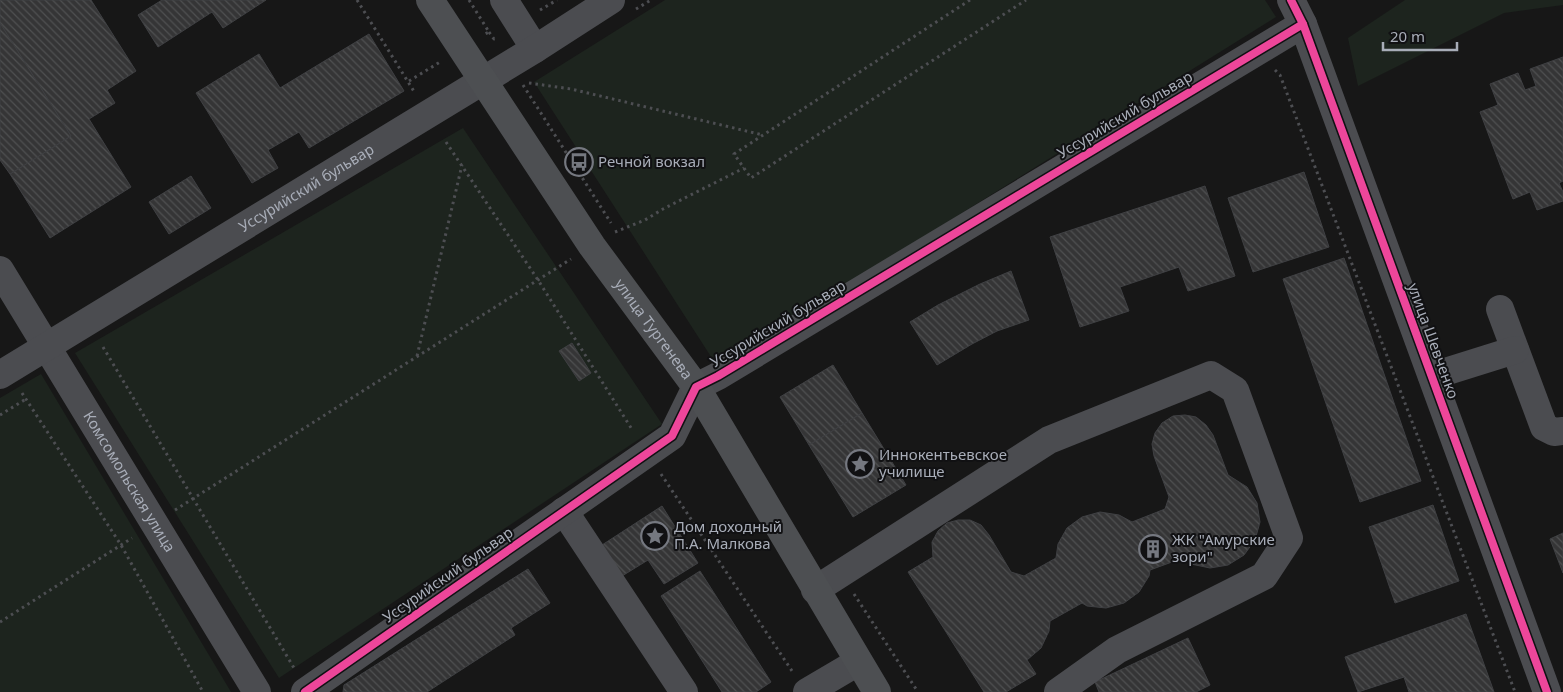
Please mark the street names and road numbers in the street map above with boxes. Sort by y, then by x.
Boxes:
street label: Уссурийский бульвар [1053,66,1196,163]
street label: Уссурийский бульвар [235,139,377,236]
street label: улица Тургенева [610,274,698,383]
street label: Уссурийский бульвар [706,275,849,372]
street label: улица Шевченко [1404,280,1464,401]
street label: Комсомольская улица [79,407,180,556]
street label: Уссурийский бульвар [378,522,516,627]

